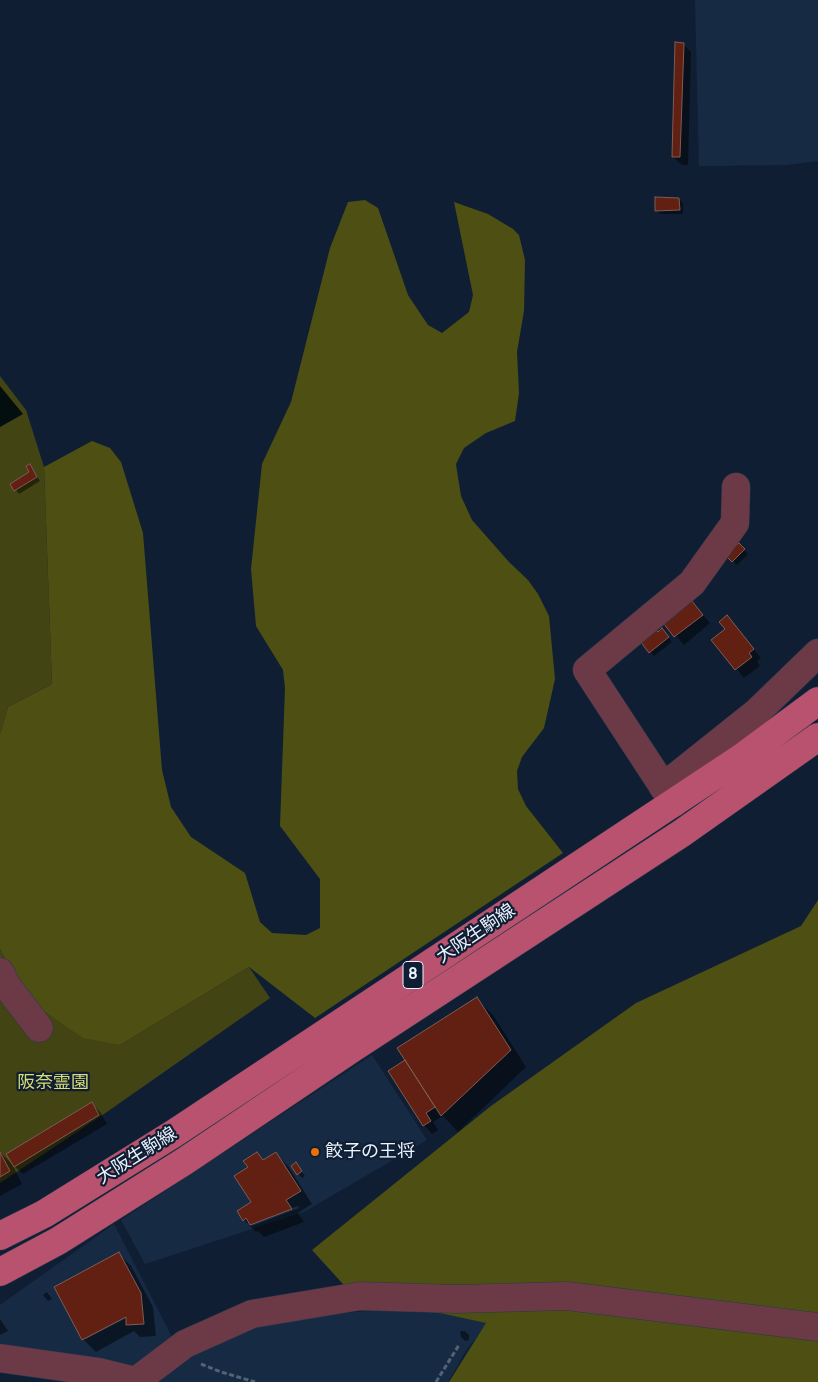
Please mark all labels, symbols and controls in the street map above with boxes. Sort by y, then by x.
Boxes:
street label: 大阪生駒線 [433,900,519,968]
road number: 8 [403,962,423,988]
park label: 阪奈霊園 [17,1072,89,1094]
street label: 大阪生駒線 [93,1123,181,1189]
place label: 餃子の王将 [325,1141,415,1163]
marker: 餃子の王将 [309,1146,321,1158]

